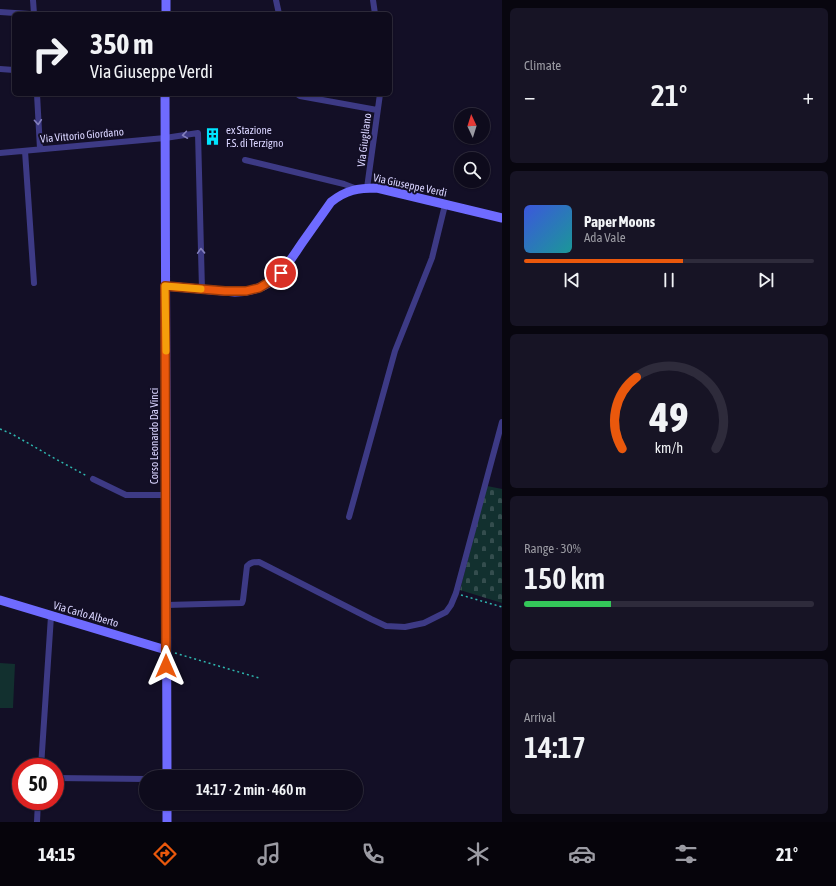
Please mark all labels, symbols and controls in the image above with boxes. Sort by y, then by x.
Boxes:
icon: right [24,28,76,80]
text: 350 m [90,28,153,60]
text: Climate [524,58,561,73]
text: Via Giuseppe Verdi [90,61,213,82]
text: 21° [651,78,687,112]
text: − [524,83,535,109]
text: + [803,83,814,109]
north arrow [454,108,490,144]
map controls [454,108,490,188]
street label: Via Giugliano [355,112,373,168]
one-way arrow [34,119,43,125]
place label: ex Stazione F.S. di Terzigno [226,124,283,149]
street label: Via Vittorio Giordano [40,125,124,145]
building icon: ex Stazione F.S. di Terzigno [203,126,223,146]
one-way arrow [182,130,188,139]
button: search [454,152,490,188]
street label: Via Giuseppe Verdi [372,171,448,199]
text: Paper Moons [584,213,655,230]
text: Ada Vale [584,230,626,245]
one-way arrow [197,248,205,254]
pin [264,256,298,290]
icon: arrive [270,262,292,284]
icon: previous [561,269,583,291]
icon: pause [658,269,680,291]
icon: next [755,269,777,291]
street label: Corso Leonardo Da Vinci [148,388,160,484]
text: 49 [648,393,689,441]
text: km/h [655,440,683,456]
text: Range · 30% [524,541,581,556]
text: 150 km [524,561,605,595]
street label: Via Carlo Alberto [52,599,120,629]
position arrow [145,645,187,687]
text: Arrival [524,710,556,725]
text: 14:17 [524,730,586,764]
speed limit sign: 50 [12,758,64,810]
text: 14:17 · 2 min · 460 m [196,781,306,798]
icon: directions [151,840,179,868]
icon: music [255,840,283,868]
icon: phone [359,840,387,868]
icon: climate [464,840,492,868]
icon: car [568,840,596,868]
icon: filters [672,840,700,868]
text: 14:15 [38,844,75,865]
text: 21° [776,844,798,865]

